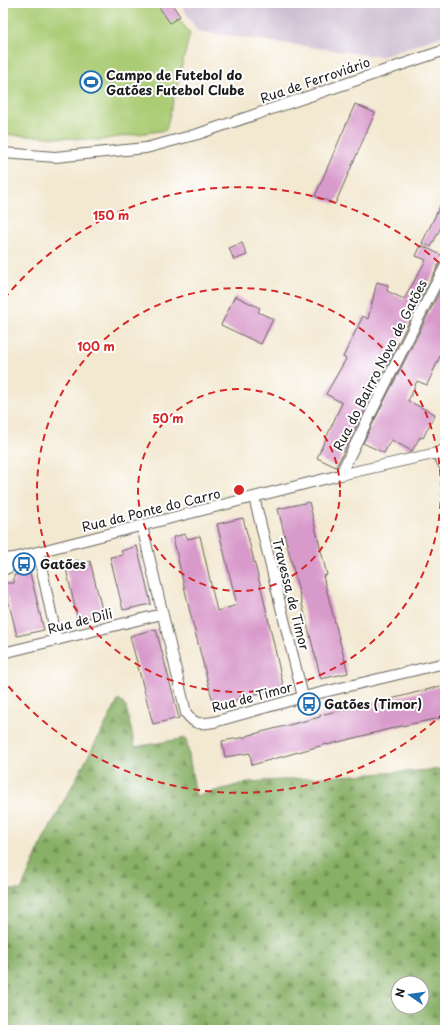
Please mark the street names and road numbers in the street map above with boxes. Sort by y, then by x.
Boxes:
street label: Rua de Ferroviário [257,52,372,107]
street label: Rua do Bairro Novo de Gatões [328,276,431,454]
street label: Rua da Ponte do Carro [80,483,222,536]
street label: Travessa de Timor [268,536,315,652]
street label: Rua de Dili [45,603,115,638]
street label: Rua de Timor [209,676,295,716]

